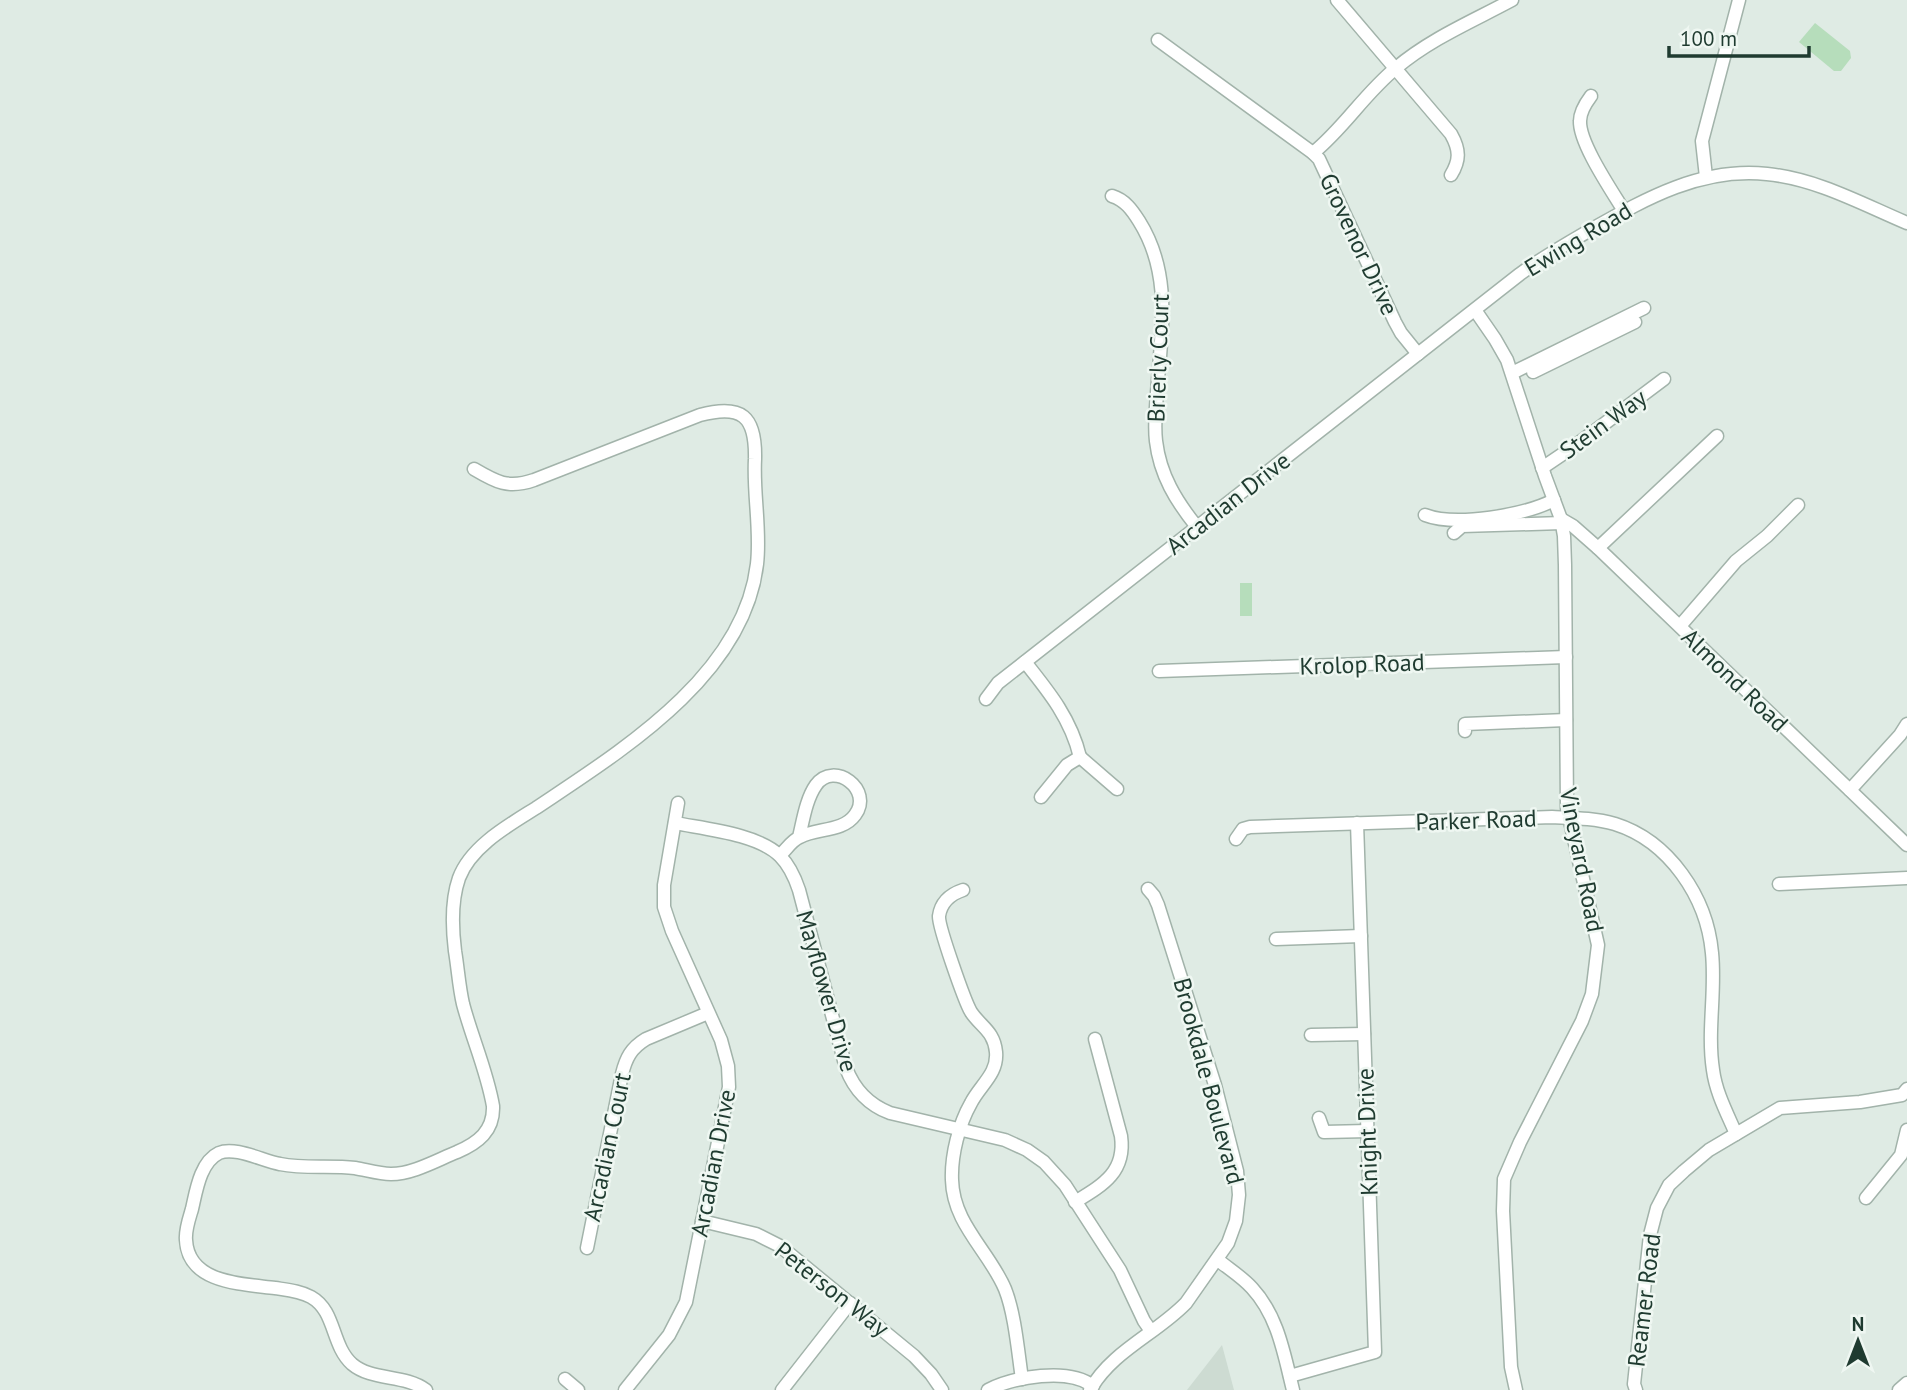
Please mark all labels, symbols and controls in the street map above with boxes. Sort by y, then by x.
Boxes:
scale bar [1669,14,1809,58]
text: 100 m [1680,25,1737,52]
street label: Grovenor Drive [1313,168,1405,320]
street label: Ewing Road [1519,195,1637,283]
street label: Brierly Court [1140,293,1176,423]
street label: Stein Way [1553,382,1653,466]
street label: Arcadian Drive [1160,445,1296,561]
street label: Almond Road [1675,621,1795,739]
street label: Krolop Road [1299,646,1425,682]
street label: Vineyard Road [1553,784,1611,935]
street label: Parker Road [1415,802,1537,838]
street label: Mayflower Drive [789,907,865,1075]
street label: Brookdale Boulevard [1166,974,1252,1188]
street label: Knight Drive [1349,1068,1385,1196]
street label: Arcadian Court [576,1070,638,1224]
street label: Arcadian Drive [684,1087,742,1239]
street label: Reamer Road [1620,1231,1668,1369]
street label: Peterson Way [768,1235,896,1343]
north arrow [1823,1306,1893,1376]
text: N [1852,1312,1864,1336]

